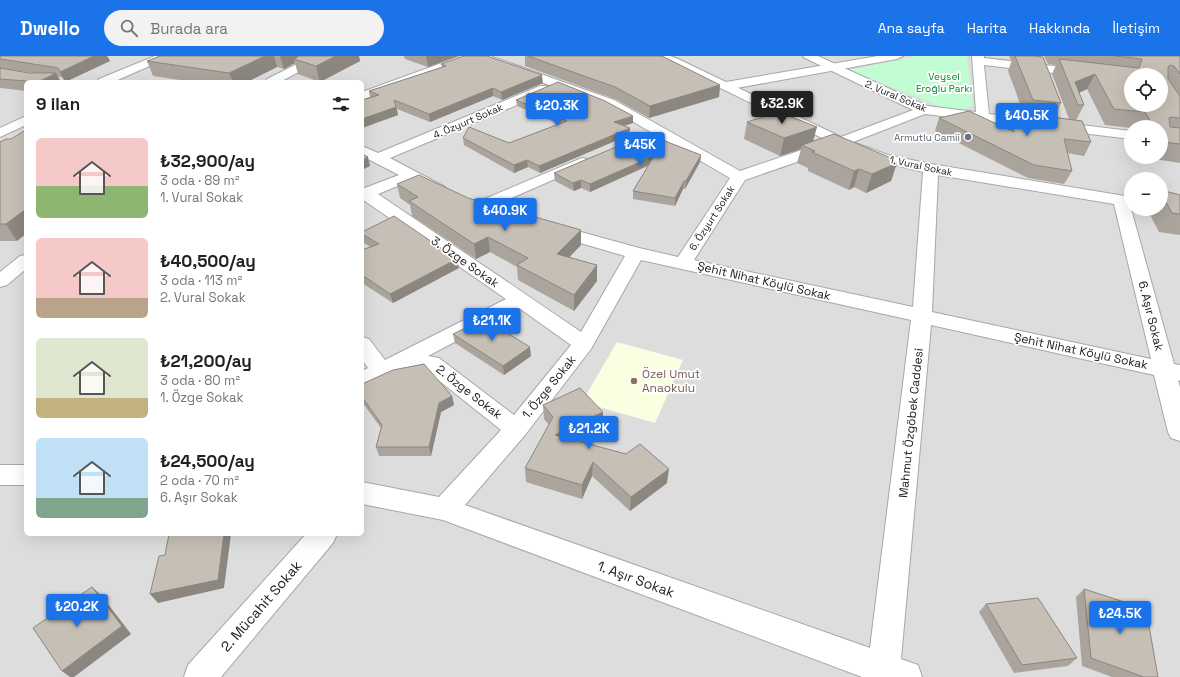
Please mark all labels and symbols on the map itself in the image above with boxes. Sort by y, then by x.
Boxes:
park label: Veysel Eroğlu Parkı [916,70,972,95]
street label: 2. Vural Sokak [863,77,929,115]
pin: ₺32.9K [749,91,815,125]
pin: ₺20.3K [524,93,590,127]
street label: 4. Özyurt Sokak [431,100,506,142]
pin: ₺40.5K [994,103,1060,137]
place label: Armutlu Camii [894,131,960,144]
pin: ₺45K [616,132,664,166]
marker: Armutlu Camii [963,132,973,142]
street label: 1. Vural Sokak [888,153,954,179]
street label: 6. Özyurt Sokak [686,183,738,253]
pin: ₺40.9K [472,198,538,232]
street label: 3. Özge Sokak [428,233,503,292]
street label: Şehit Nihat Köylü Sokak [696,258,833,304]
street label: 6. Aşır Sokak [1135,279,1168,353]
pin: ₺21.1K [459,308,525,342]
street label: Şehit Nihat Köylü Sokak [1013,329,1150,373]
street label: Mahmut Özgöbek Caddesi [895,347,927,499]
street label: 1. Özge Sokak [519,352,580,422]
street label: 2. Özge Sokak [433,361,506,423]
place label: Özel Umut Anaokulu [642,366,700,396]
marker: Özel Umut Anaokulu [629,376,639,386]
pin: ₺21.2K [556,416,622,450]
street label: 2. Mücahit Sokak [217,557,306,655]
street label: 1. Aşır Sokak [595,557,678,601]
pin: ₺20.2K [44,594,110,628]
pin: ₺24.5K [1087,601,1153,635]

